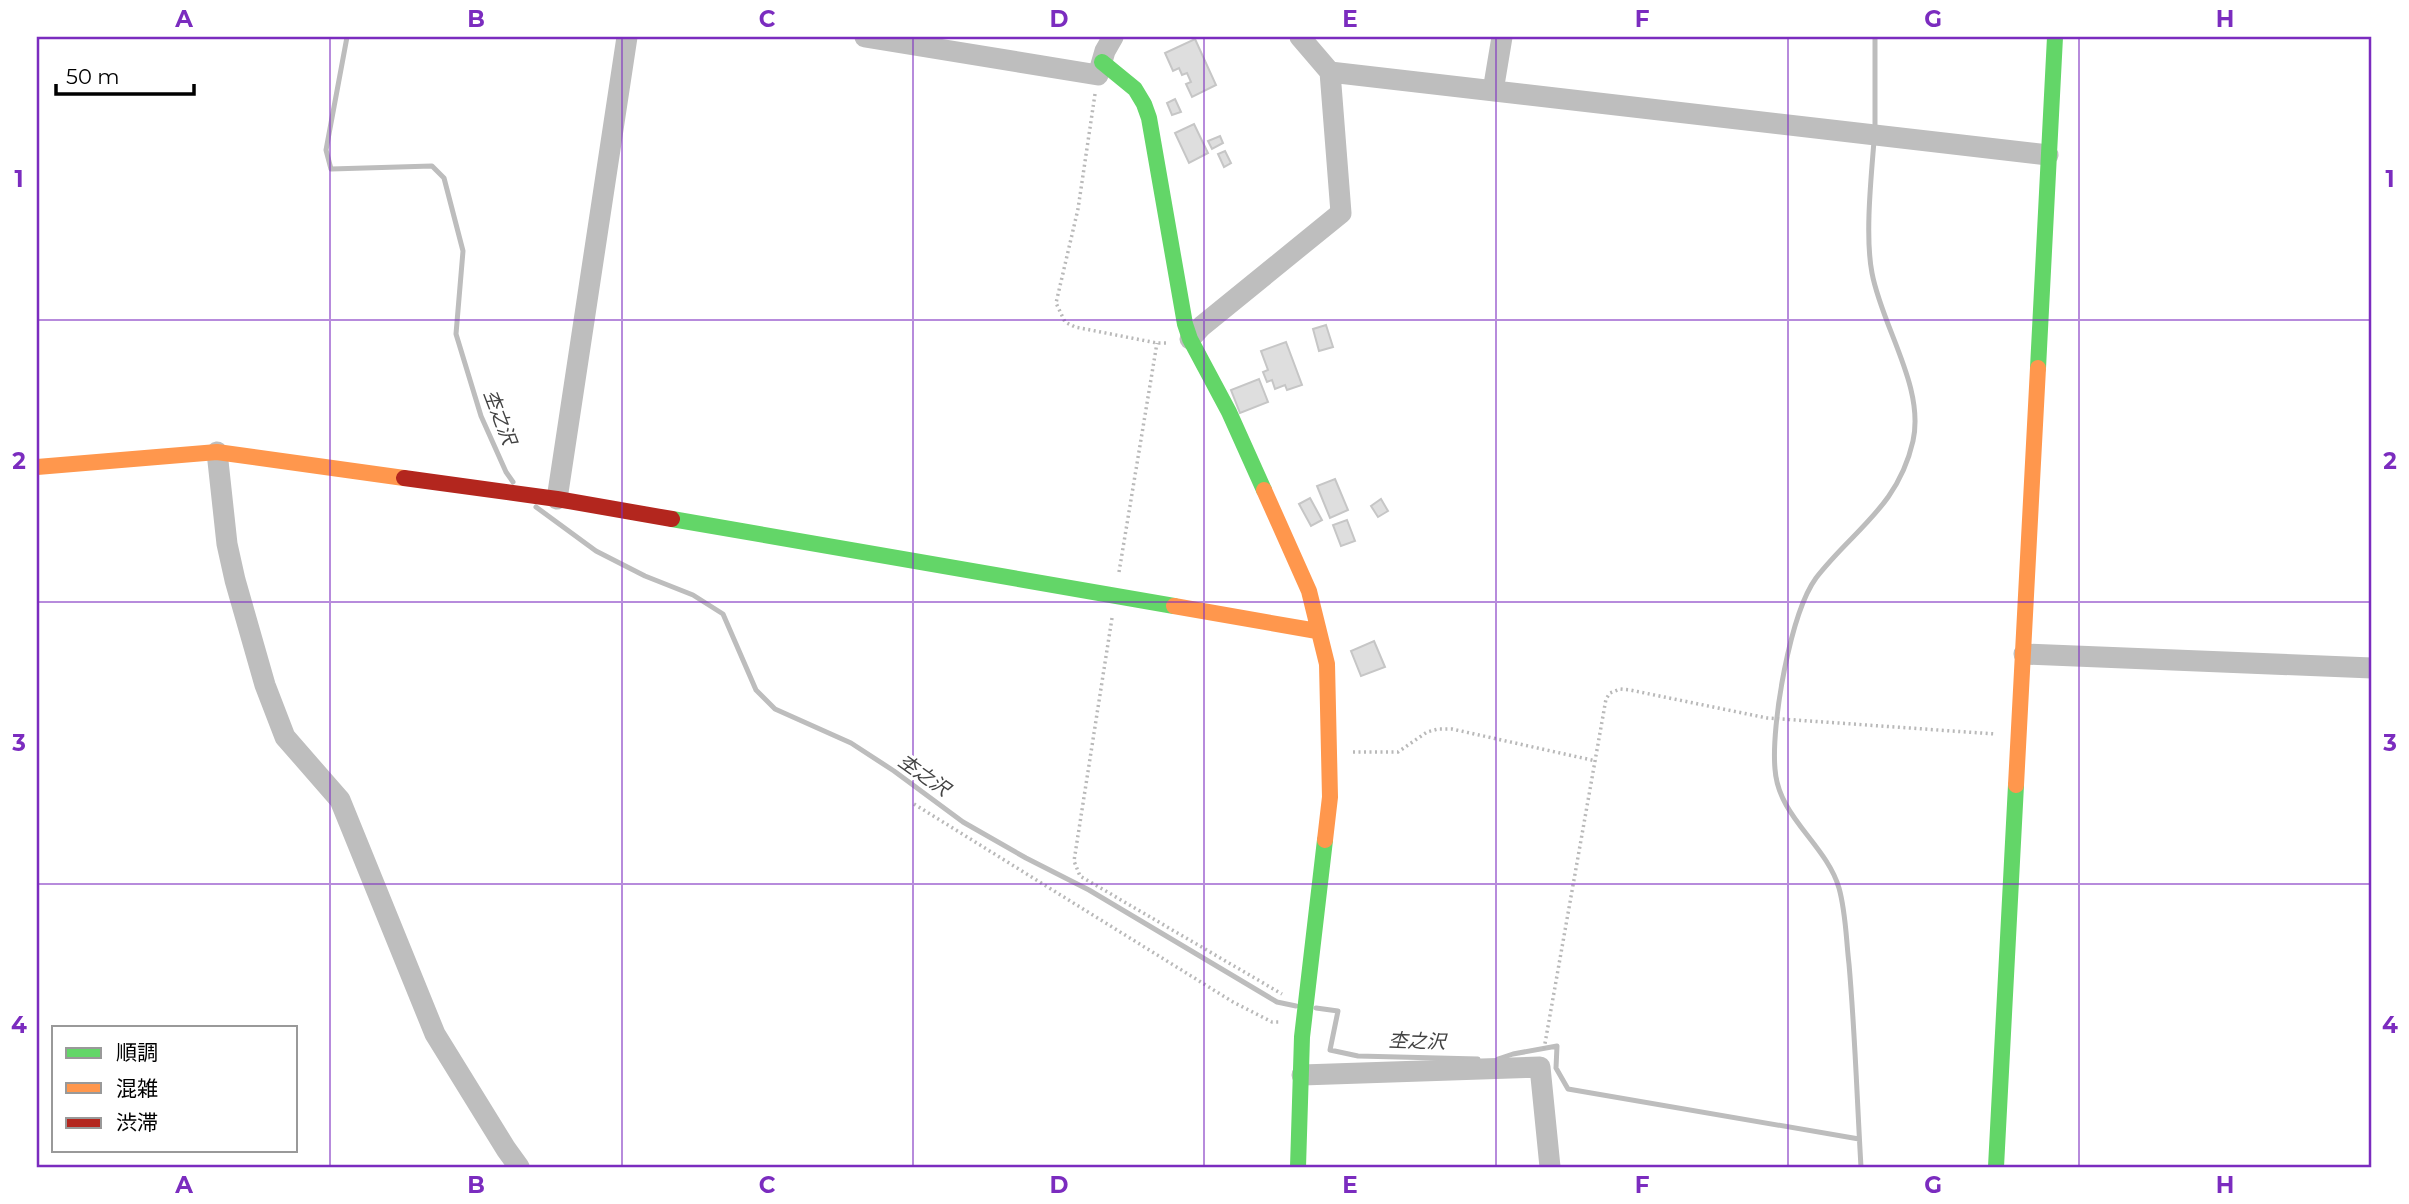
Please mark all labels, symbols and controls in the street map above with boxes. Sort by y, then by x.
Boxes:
text: A [174,5,193,33]
text: B [467,5,485,33]
text: C [759,5,776,33]
text: D [1050,5,1069,33]
text: E [1342,5,1358,33]
text: F [1635,5,1650,33]
text: G [1924,5,1942,33]
text: H [2216,5,2234,33]
scale bar [56,52,194,96]
text: 50 m [66,64,120,89]
text: 1 [14,165,24,193]
text: 1 [2385,165,2395,193]
water label: 杢之沢 [479,386,522,451]
text: 2 [12,447,26,475]
text: 2 [2383,447,2397,475]
text: 3 [11,729,26,757]
text: 3 [2382,729,2397,757]
water label: 杢之沢 [894,749,956,802]
text: 4 [11,1011,27,1039]
text: 4 [2382,1011,2398,1039]
legend [52,1026,298,1152]
water label: 杢之沢 [1388,1029,1449,1054]
text: 順調 [116,1040,158,1065]
text: 混雑 [116,1076,158,1101]
text: 渋滞 [116,1110,158,1135]
text: A [174,1171,193,1199]
text: B [467,1171,485,1199]
text: C [759,1171,776,1199]
text: D [1050,1171,1069,1199]
text: E [1342,1171,1358,1199]
text: F [1635,1171,1650,1199]
text: G [1924,1171,1942,1199]
text: H [2216,1171,2234,1199]

